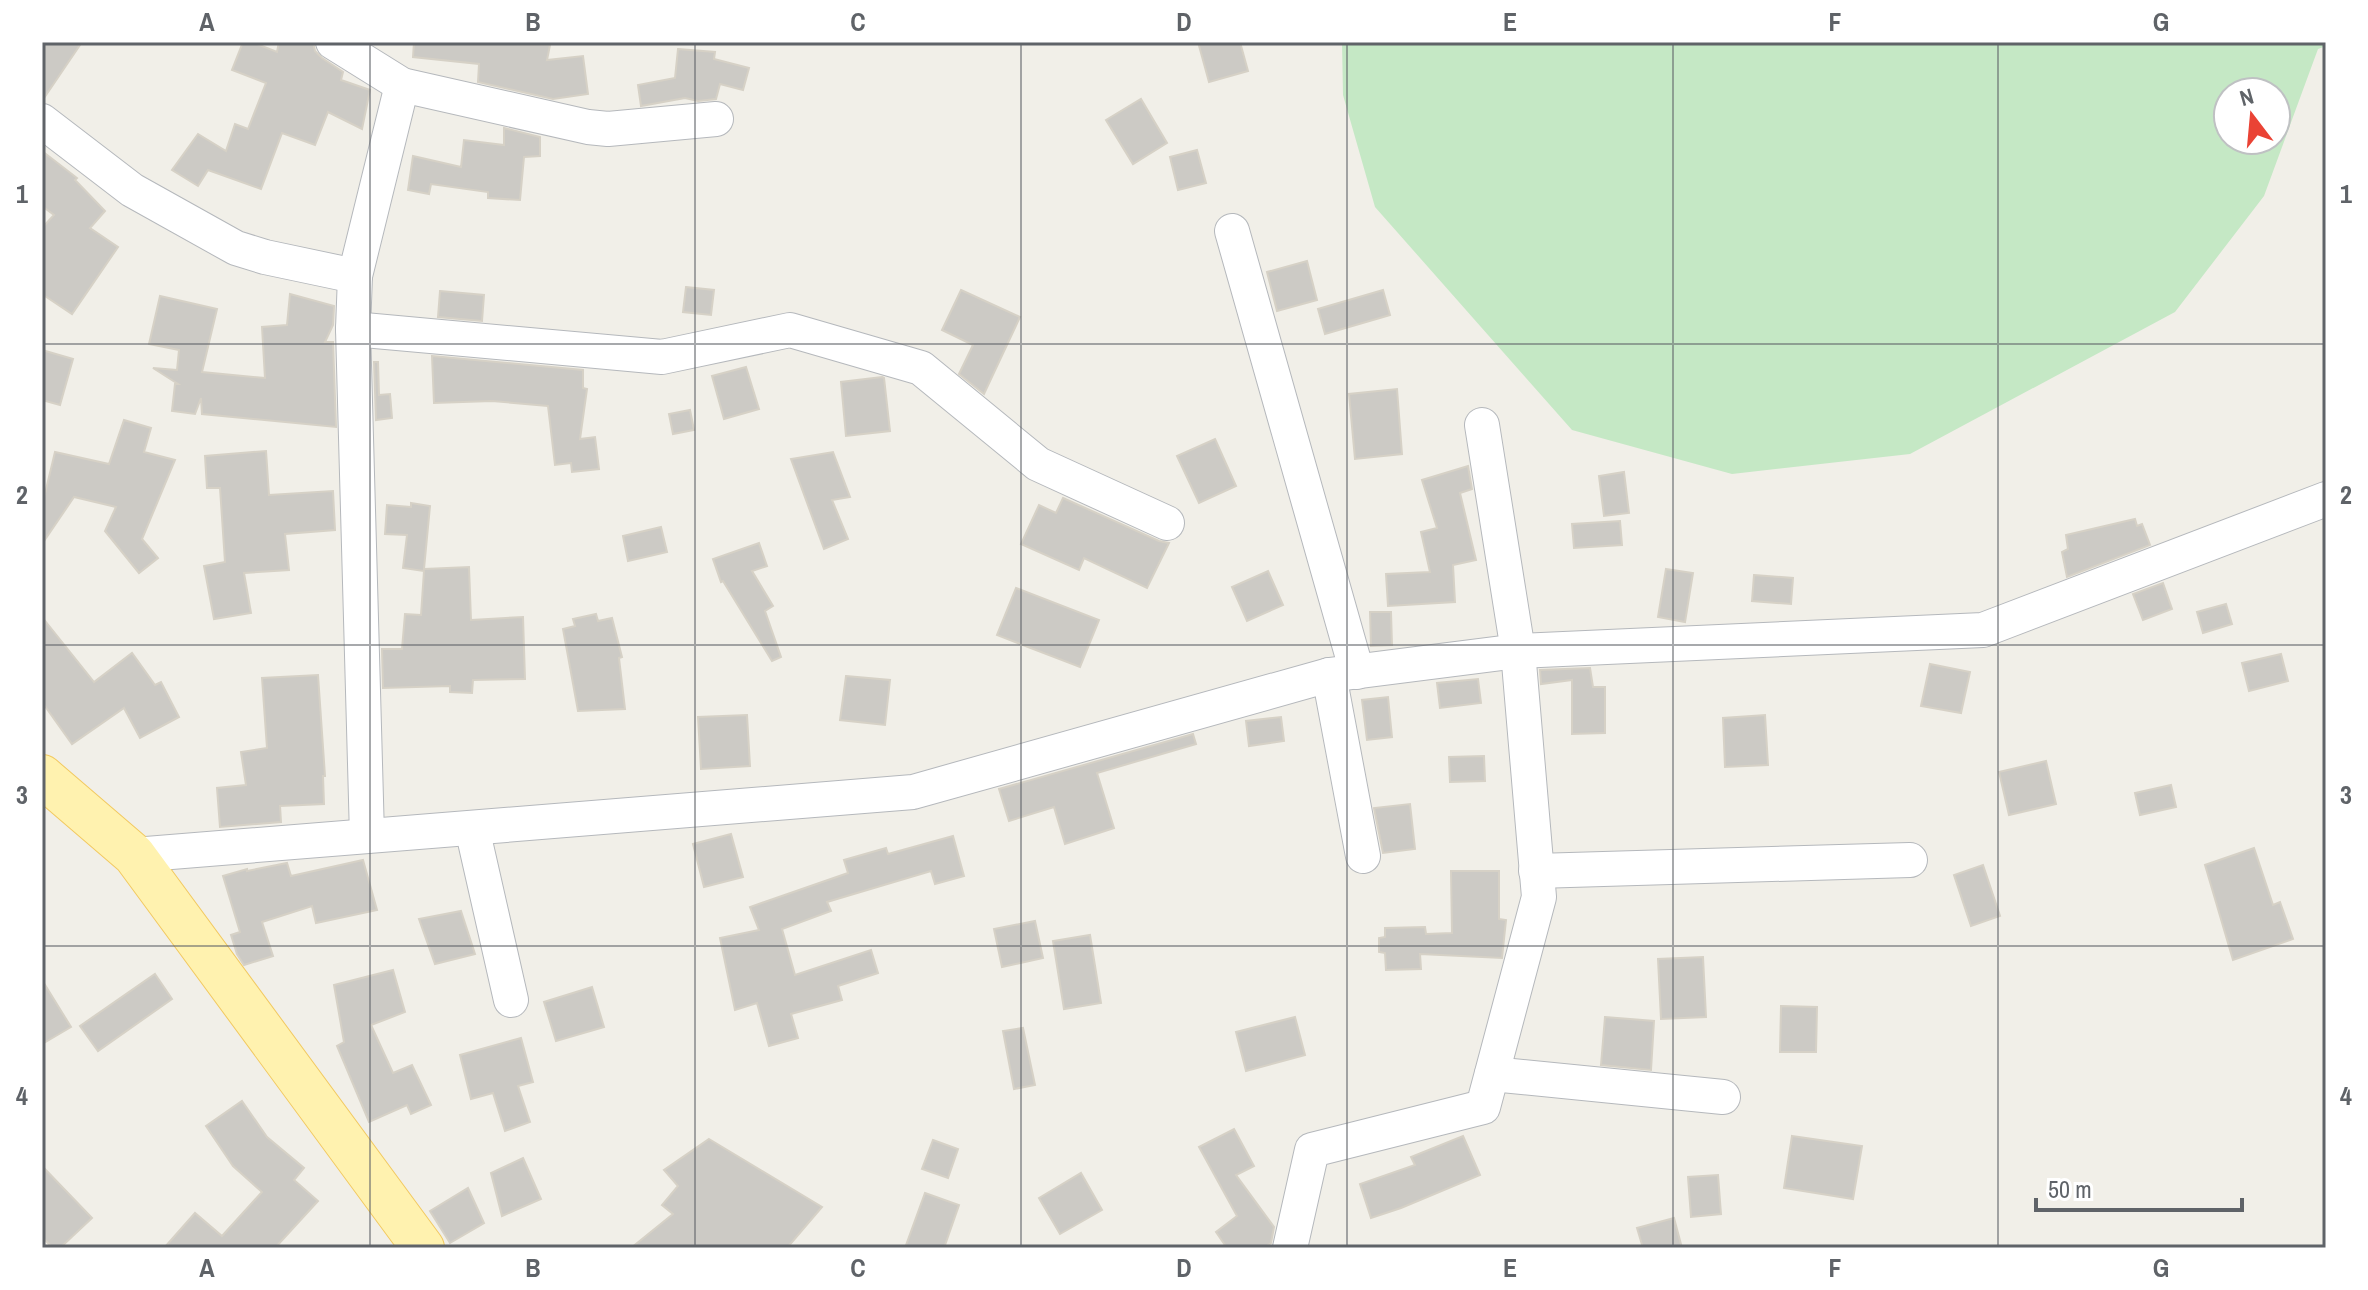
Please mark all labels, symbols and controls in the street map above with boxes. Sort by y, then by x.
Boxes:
text: A [199,4,215,39]
text: B [525,4,541,39]
text: C [850,4,866,39]
text: D [1176,4,1192,39]
text: E [1503,4,1517,39]
text: F [1828,4,1842,39]
text: G [2153,4,2169,39]
north arrow [2212,76,2292,156]
text: N [2236,81,2257,113]
text: 1 [16,176,28,211]
text: 1 [2340,176,2352,211]
text: 2 [16,477,28,512]
text: 2 [2340,477,2352,512]
text: 3 [16,777,28,812]
text: 3 [2340,777,2352,812]
text: 4 [16,1078,28,1113]
text: 4 [2340,1078,2352,1113]
scale bar [2036,1162,2242,1212]
text: 50 m [2048,1173,2092,1205]
text: A [199,1250,215,1285]
text: B [525,1250,541,1285]
text: C [850,1250,866,1285]
text: D [1176,1250,1192,1285]
text: E [1503,1250,1517,1285]
text: F [1828,1250,1842,1285]
text: G [2153,1250,2169,1285]

